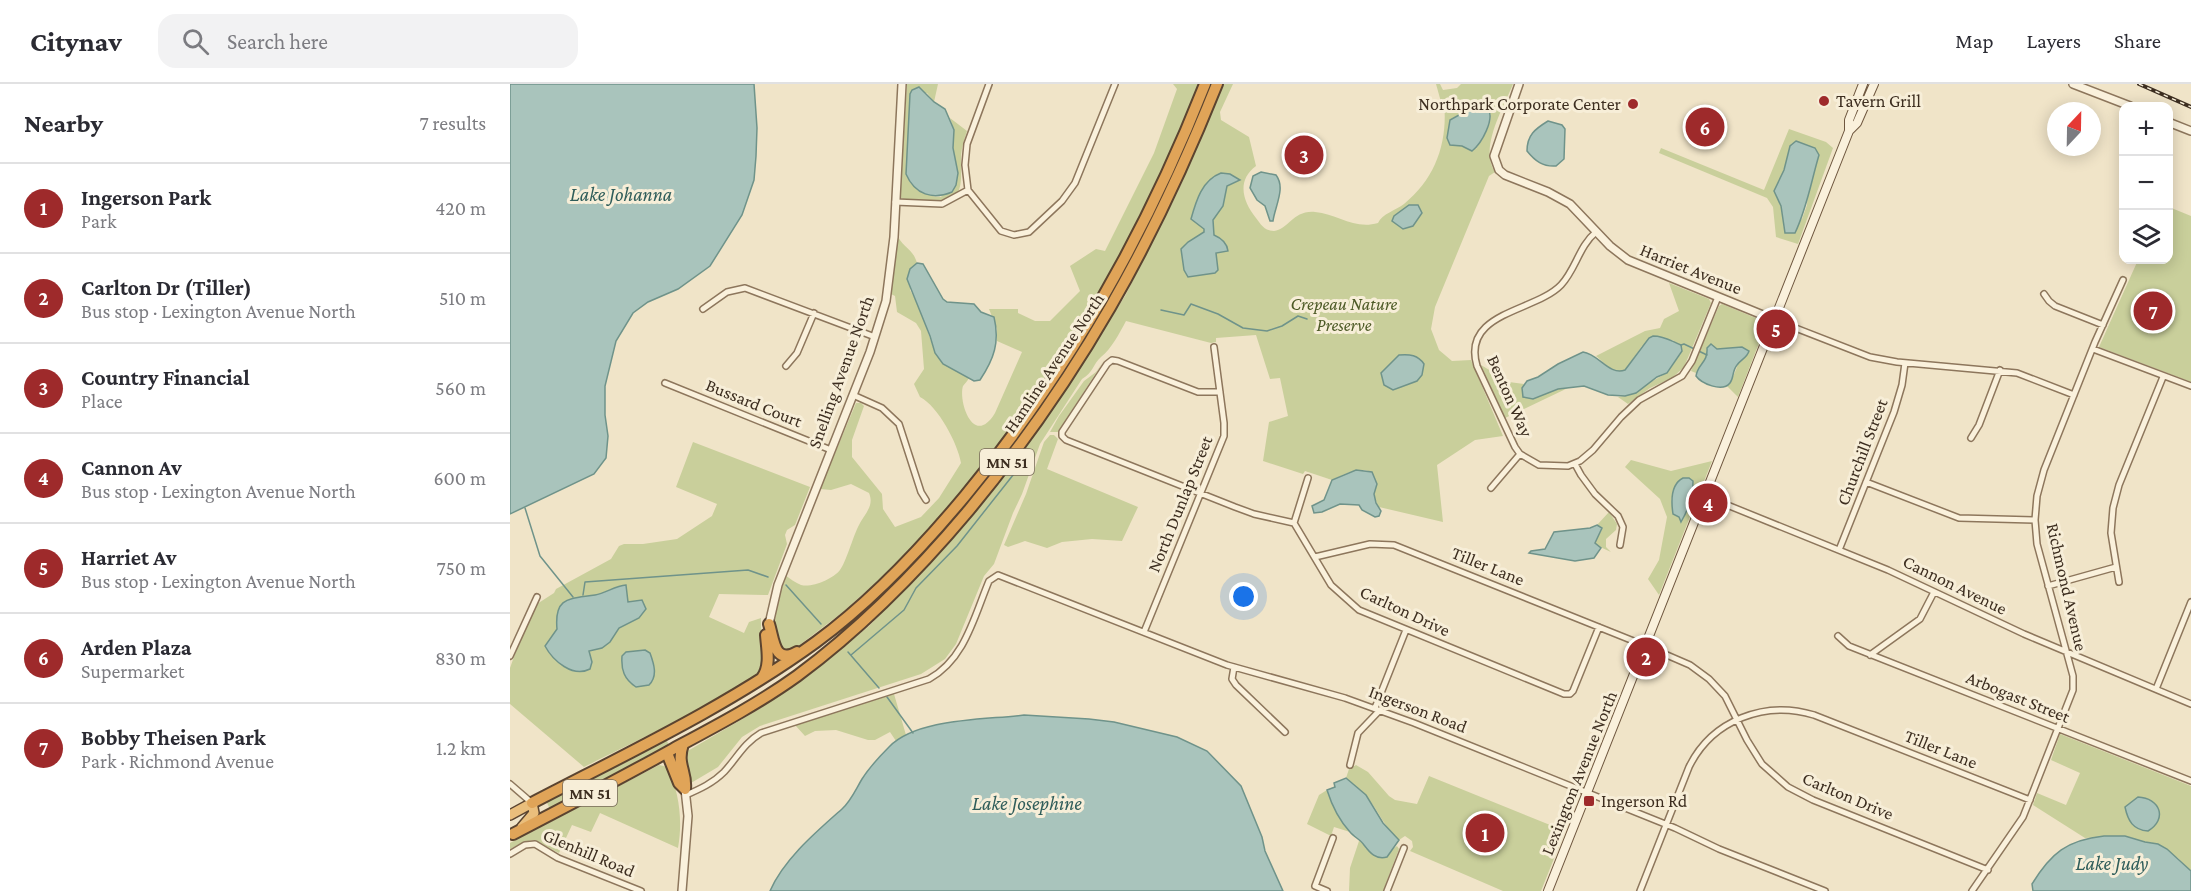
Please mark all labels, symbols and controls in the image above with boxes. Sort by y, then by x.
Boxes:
search box [158,14,578,68]
icon: search [179,25,212,58]
text: Citynav [30,26,122,57]
text: Search here [227,29,328,54]
text: Map [1955,29,1994,53]
text: Layers [2027,29,2081,53]
text: Share [2114,29,2161,53]
place label: Tavern Grill [1836,91,1921,111]
place label: Northpark Corporate Center [1418,94,1622,114]
marker: Tavern Grill [1817,94,1831,108]
marker: Northpark Corporate Center [1626,97,1640,111]
north arrow [2047,102,2101,156]
map controls [2119,102,2173,264]
button: + [2119,102,2173,156]
pin: 6 [1686,104,1724,150]
text: Nearby [24,109,103,138]
text: 7 results [420,112,486,134]
pin: 3 [1284,132,1324,178]
button: − [2119,156,2173,210]
water label: Lake Johanna [570,183,672,206]
text: Ingerson Park [81,185,211,210]
text: 1 [40,197,47,219]
text: 420 m [435,197,486,219]
text: Park [81,210,117,232]
button: layers [2119,210,2173,264]
street label: Harriet Avenue [1637,240,1745,299]
text: Carlton Dr (Tiller) [81,275,252,300]
text: 2 [38,287,49,309]
text: 510 m [439,287,486,309]
pin: 7 [2134,288,2172,334]
street label: Hamline Avenue North [1000,289,1108,437]
street label: Snelling Avenue North [804,293,878,451]
park label: Crepeau Nature Preserve [1291,294,1398,335]
text: Bus stop · Lexington Avenue North [81,300,356,322]
pin: 5 [1756,306,1796,352]
street label: Benton Way [1483,352,1537,441]
text: Country Financial [81,365,250,390]
street label: Bussard Court [703,375,806,432]
text: 3 [39,377,48,399]
text: 560 m [435,377,486,399]
text: Place [81,390,123,412]
street label: Churchill Street [1832,395,1892,508]
street label: North Dunlap Street [1144,432,1217,575]
road number: MN 51 [980,449,1034,475]
text: Cannon Av [81,455,182,480]
text: 4 [38,467,49,489]
text: 600 m [433,467,486,489]
text: Bus stop · Lexington Avenue North [81,480,356,502]
pin: 4 [1688,480,1728,526]
street label: Richmond Avenue [2043,521,2091,653]
street label: Tiller Lane [1449,542,1527,590]
text: Harriet Av [81,545,176,570]
street label: Cannon Avenue [1900,551,2010,619]
text: 5 [39,557,48,579]
text: 750 m [436,557,486,579]
text: Bus stop · Lexington Avenue North [81,570,356,592]
street label: Carlton Drive [1357,581,1453,641]
your location [1229,582,1258,611]
pin: 2 [1626,634,1666,680]
text: Arden Plaza [81,635,192,660]
text: 6 [38,647,49,669]
text: 830 m [435,647,486,669]
text: Supermarket [81,660,184,682]
street label: Arbogast Street [1963,667,2074,727]
street label: Ingerson Road [1366,681,1470,737]
street label: Lexington Avenue North [1537,688,1621,858]
text: Bobby Theisen Park [81,725,266,750]
street label: Tiller Lane [1902,725,1980,773]
text: 7 [39,737,48,759]
text: 1.2 km [436,737,486,759]
text: Park · Richmond Avenue [81,750,274,772]
street label: Carlton Drive [1800,768,1897,824]
road number: MN 51 [563,780,617,806]
place label: Ingerson Rd [1601,791,1688,811]
water label: Lake Josephine [972,792,1082,815]
marker: Ingerson Rd [1582,794,1596,808]
pin: 1 [1466,810,1504,855]
street label: Glenhill Road [540,825,638,881]
water label: Lake Judy [2076,852,2148,875]

